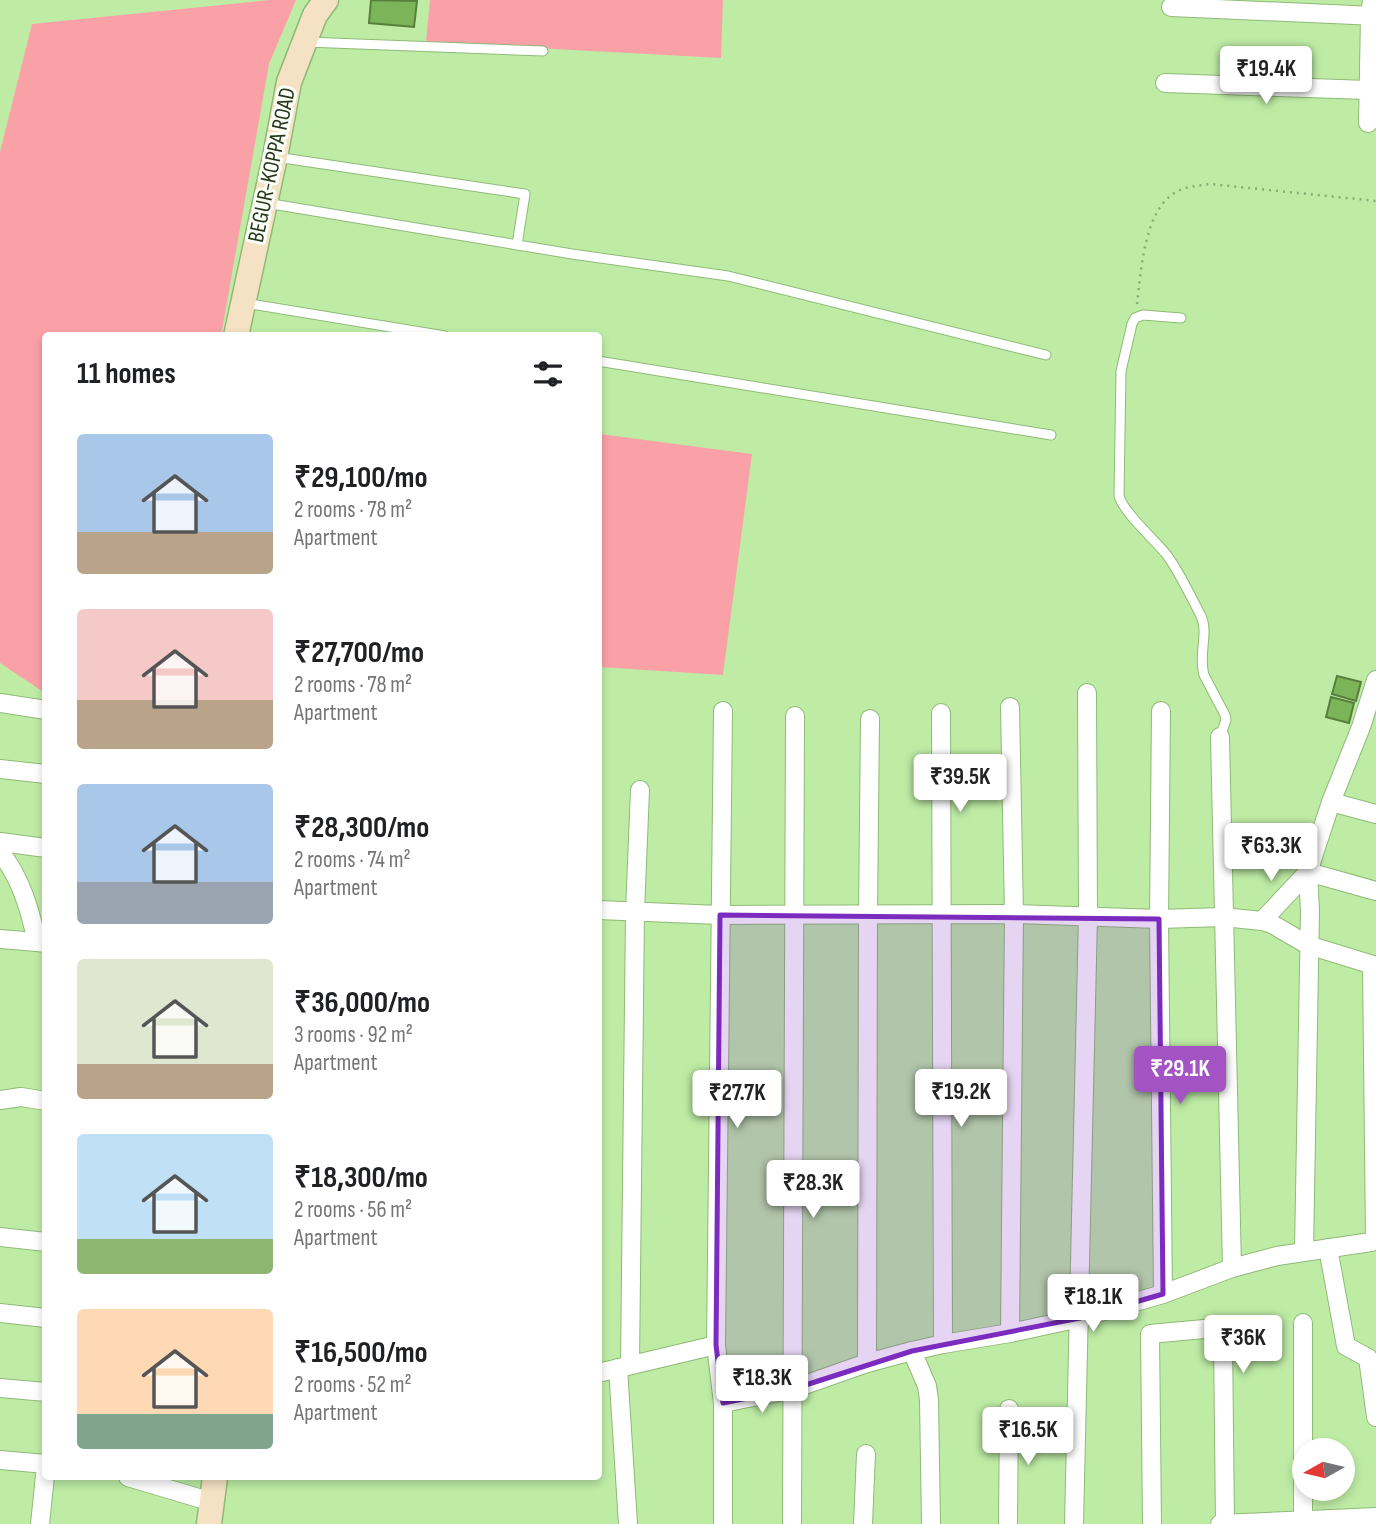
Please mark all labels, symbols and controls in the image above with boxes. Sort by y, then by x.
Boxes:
pin: ₹19.4K [1209,46,1323,106]
text: ₹19.4K [1236,55,1296,83]
street label: BEGUR-KOPPA ROAD [242,85,302,245]
icon: filters [529,355,567,393]
text: 11 homes [77,356,176,392]
text: ₹29,100/mo [294,460,428,496]
icon: home [133,462,217,546]
text: 2 rooms · 78 m² [294,496,412,524]
text: Apartment [294,524,378,552]
text: ₹27,700/mo [294,635,424,671]
icon: home [133,637,217,721]
text: 2 rooms · 78 m² [294,671,412,699]
text: Apartment [294,699,378,727]
pin: ₹39.5K [903,754,1017,814]
text: ₹39.5K [930,763,990,791]
text: ₹28,300/mo [294,810,429,846]
icon: home [133,812,217,896]
pin: ₹63.3K [1214,824,1328,883]
text: ₹63.3K [1240,832,1302,860]
text: 2 rooms · 74 m² [294,846,411,874]
text: Apartment [294,874,378,902]
text: ₹36,000/mo [294,985,430,1021]
icon: home [133,987,217,1071]
text: 3 rooms · 92 m² [294,1021,413,1049]
pin: ₹29.1K [1123,1046,1237,1106]
text: Apartment [294,1049,378,1077]
text: ₹29.1K [1150,1055,1210,1083]
pin: ₹27.7K [680,1070,794,1130]
pin: ₹19.2K [904,1070,1018,1129]
text: ₹19.2K [931,1078,991,1106]
text: ₹27.7K [708,1079,766,1107]
text: ₹18,300/mo [294,1160,428,1196]
pin: ₹28.3K [756,1160,870,1220]
icon: home [133,1162,217,1246]
text: ₹28.3K [783,1169,843,1197]
text: 2 rooms · 56 m² [294,1196,412,1224]
text: Apartment [294,1224,378,1252]
pin: ₹18.1K [1036,1274,1150,1334]
text: ₹18.1K [1064,1283,1122,1311]
pin: ₹36K [1202,1316,1284,1375]
text: ₹36K [1220,1324,1266,1352]
text: ₹16,500/mo [294,1335,428,1371]
icon: home [133,1337,217,1421]
pin: ₹18.3K [705,1356,819,1415]
text: ₹18.3K [732,1364,792,1392]
text: 2 rooms · 52 m² [294,1371,412,1399]
text: Apartment [294,1399,378,1427]
pin: ₹16.5K [971,1408,1085,1467]
text: ₹16.5K [998,1416,1058,1444]
north arrow [1292,1438,1354,1502]
map controls [1292,1438,1355,1501]

